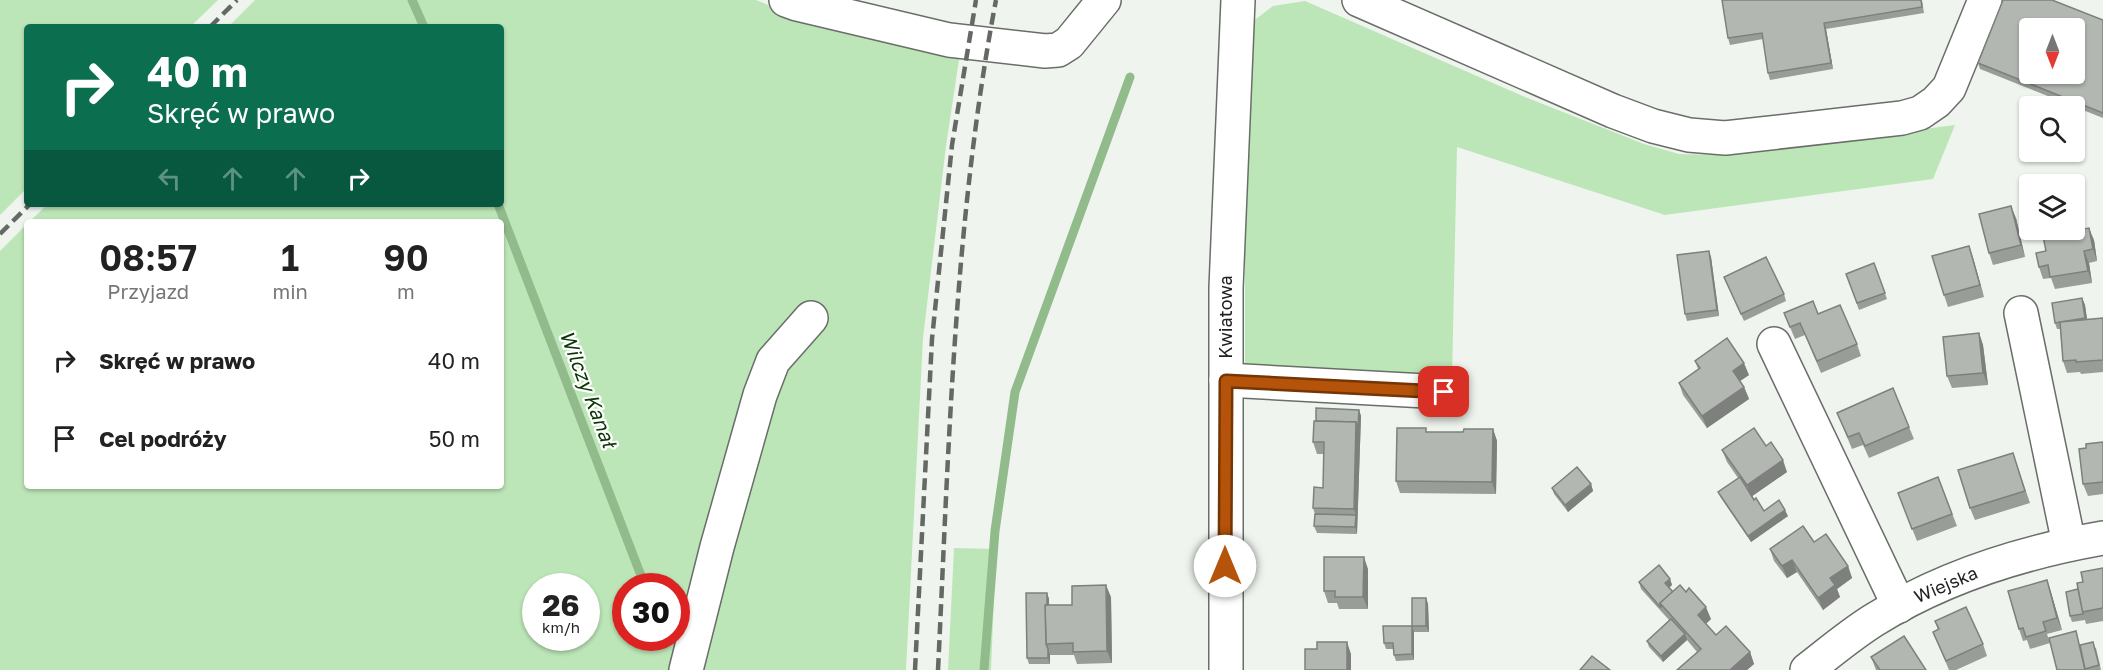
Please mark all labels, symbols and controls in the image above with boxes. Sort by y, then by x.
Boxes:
north arrow [2019,18,2085,84]
map controls [2019,18,2085,240]
text: 40 m [147,46,248,96]
icon: right [48,48,126,126]
button: search [2019,96,2085,162]
text: Skręć w prawo [147,97,335,129]
icon: left [153,162,186,195]
icon: ahead [216,162,249,195]
icon: ahead [279,162,312,195]
icon: right [342,162,375,195]
button: layers [2019,174,2085,240]
text: 08:57 [99,236,197,279]
text: 1 [281,236,299,279]
text: 90 [383,236,429,279]
street label: Kwiatowa [1214,275,1236,359]
text: Przyjazd [107,279,189,303]
text: min [272,279,308,303]
text: m [397,279,415,303]
water label: Wilczy Kanał [555,327,623,453]
icon: right [48,344,81,377]
text: Skręć w prawo [99,347,255,374]
text: 40 m [428,347,480,374]
pin [1418,366,1469,417]
icon: arrive [1427,375,1460,408]
icon: arrive [48,422,81,455]
text: Cel podróży [99,425,227,452]
text: 50 m [429,425,480,452]
position arrow [1193,534,1257,598]
street label: Wiejska [1910,561,1981,607]
speed limit sign: 30 [612,573,690,651]
text: 26 [542,587,580,623]
text: km/h [542,618,580,636]

